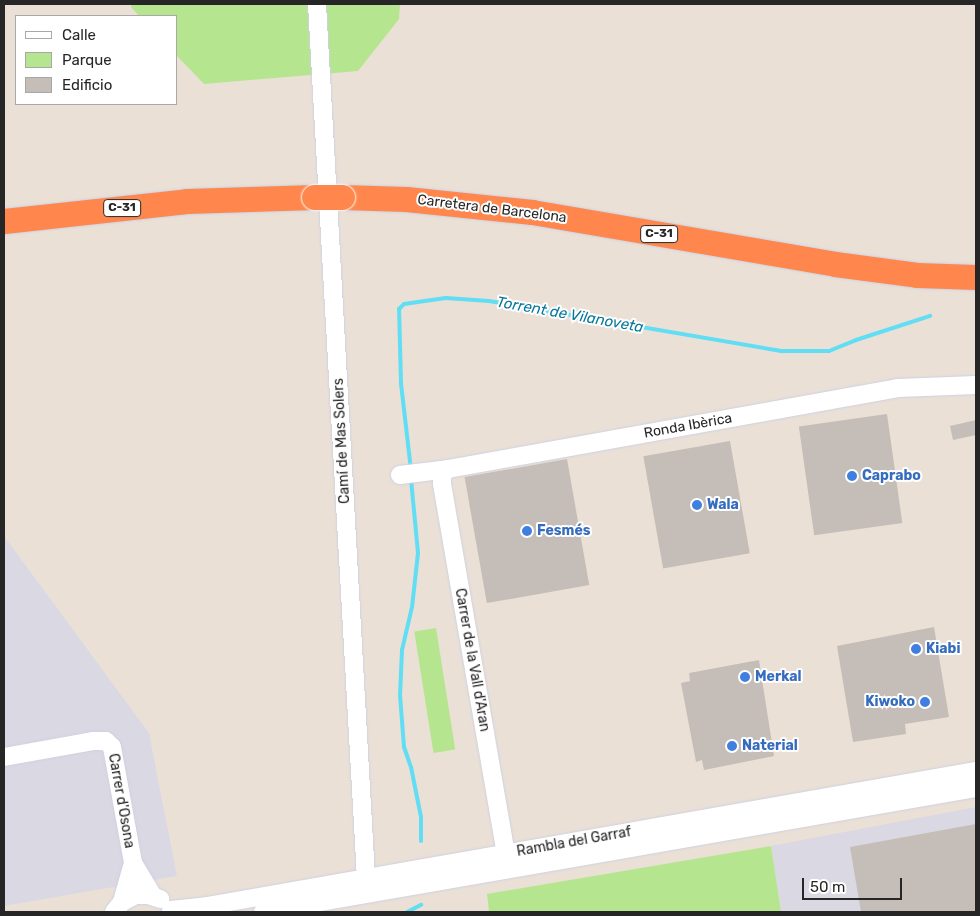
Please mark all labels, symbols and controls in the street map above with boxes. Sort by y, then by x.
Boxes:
legend [15,15,178,105]
text: Calle [62,26,96,44]
text: Parque [62,51,112,69]
text: Edificio [62,76,112,94]
street label: Carretera de Barcelona [416,192,568,226]
road number: C-31 [102,198,142,218]
road number: C-31 [639,224,679,243]
water label: Torrent de Vilanoveta [495,293,645,337]
street label: Camí de Mas Solers [330,378,354,504]
street label: Ronda Ibèrica [643,410,733,442]
place label: Caprabo [862,468,921,484]
marker: Caprabo [846,470,858,482]
place label: Wala [707,497,739,513]
marker: Wala [691,499,703,511]
place label: Fesmés [537,523,590,539]
marker: Fesmés [521,525,533,537]
street label: Carrer de la Vall d'Aran [451,587,493,733]
place label: Kiabi [926,641,960,657]
marker: Kiabi [910,643,922,655]
place label: Merkal [755,669,802,685]
marker: Merkal [739,671,751,683]
place label: Kiwoko [865,694,915,710]
marker: Kiwoko [919,696,931,708]
place label: Naterial [742,738,798,754]
marker: Naterial [726,740,738,752]
street label: Carrer d'Osona [104,752,138,850]
street label: Rambla del Garraf [515,824,633,860]
scale bar [805,868,905,900]
text: 50 m [810,878,845,896]

